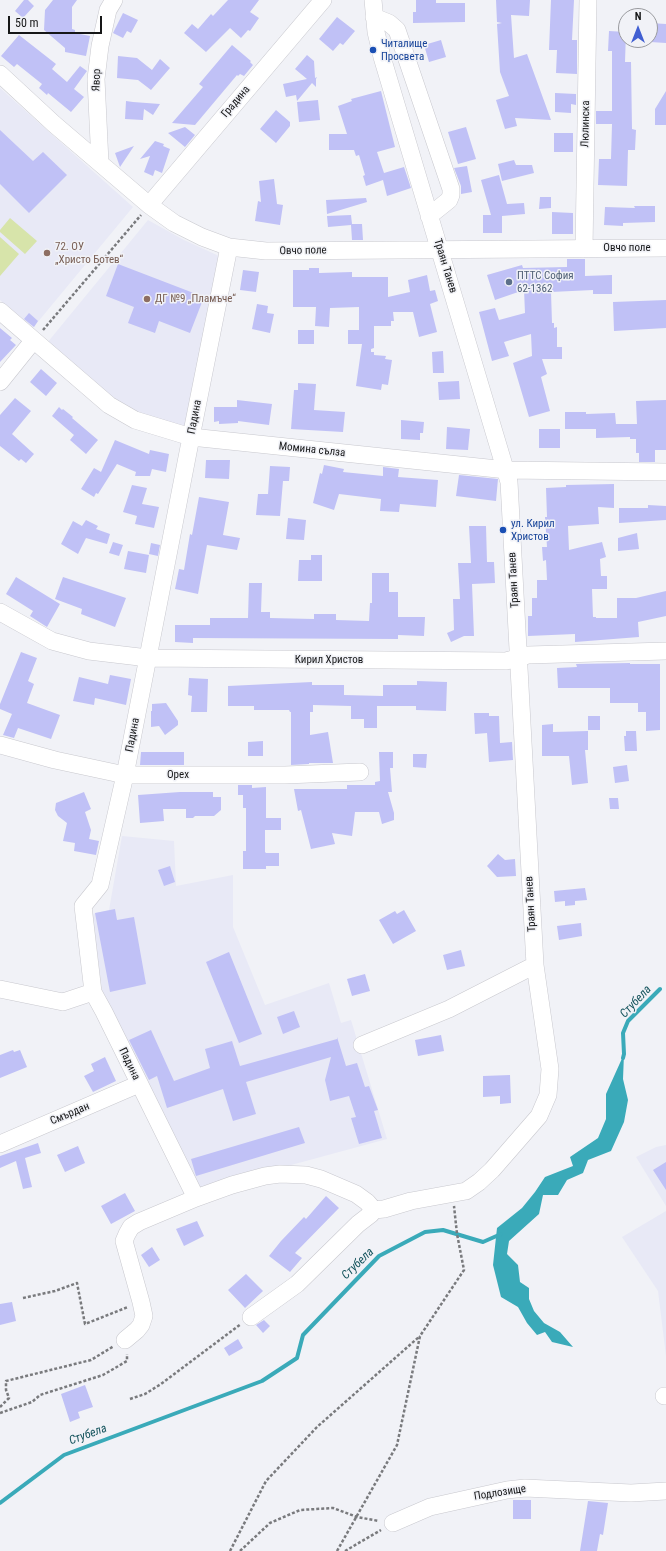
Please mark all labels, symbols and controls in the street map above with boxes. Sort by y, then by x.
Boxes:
scale bar [10,8,104,34]
north arrow [618,8,658,48]
text: N [635,10,641,23]
text: 50 m [15,16,39,30]
place label: Читалище Просвета [381,37,427,63]
marker: Читалище Просвета [368,45,378,55]
street label: Явор [90,68,104,92]
street label: Градина [219,83,253,121]
street label: Люлинска [579,100,593,148]
street label: Траян Танев [431,237,459,295]
place label: 72. ОУ „Христо Ботев“ [55,240,123,266]
street label: Овчо поле [603,241,651,255]
street label: Овчо поле [279,244,327,258]
marker: 72. ОУ „Христо Ботев“ [42,248,52,258]
place label: ПТТС София 62-1362 [517,269,574,295]
marker: ПТТС София 62-1362 [504,277,514,287]
place label: ДГ №9 „Пламъче“ [155,292,236,306]
marker: ДГ №9 „Пламъче“ [142,294,152,304]
street label: Падина [185,399,205,435]
street label: Момина сълза [278,440,346,460]
place label: ул. Кирил Христов [511,517,555,543]
marker: ул. Кирил Христов [498,525,508,535]
street label: Траян Танев [506,552,522,608]
street label: Кирил Христов [295,653,363,667]
street label: Падина [123,717,143,753]
street label: Орех [167,768,189,782]
street label: Траян Танев [523,876,539,932]
water label: Стубела [617,983,655,1021]
street label: Падина [116,1046,142,1082]
street label: Смърдан [48,1100,92,1128]
water label: Стубела [339,1245,377,1283]
water label: Стубела [67,1422,109,1448]
street label: Подлозище [473,1482,527,1504]

